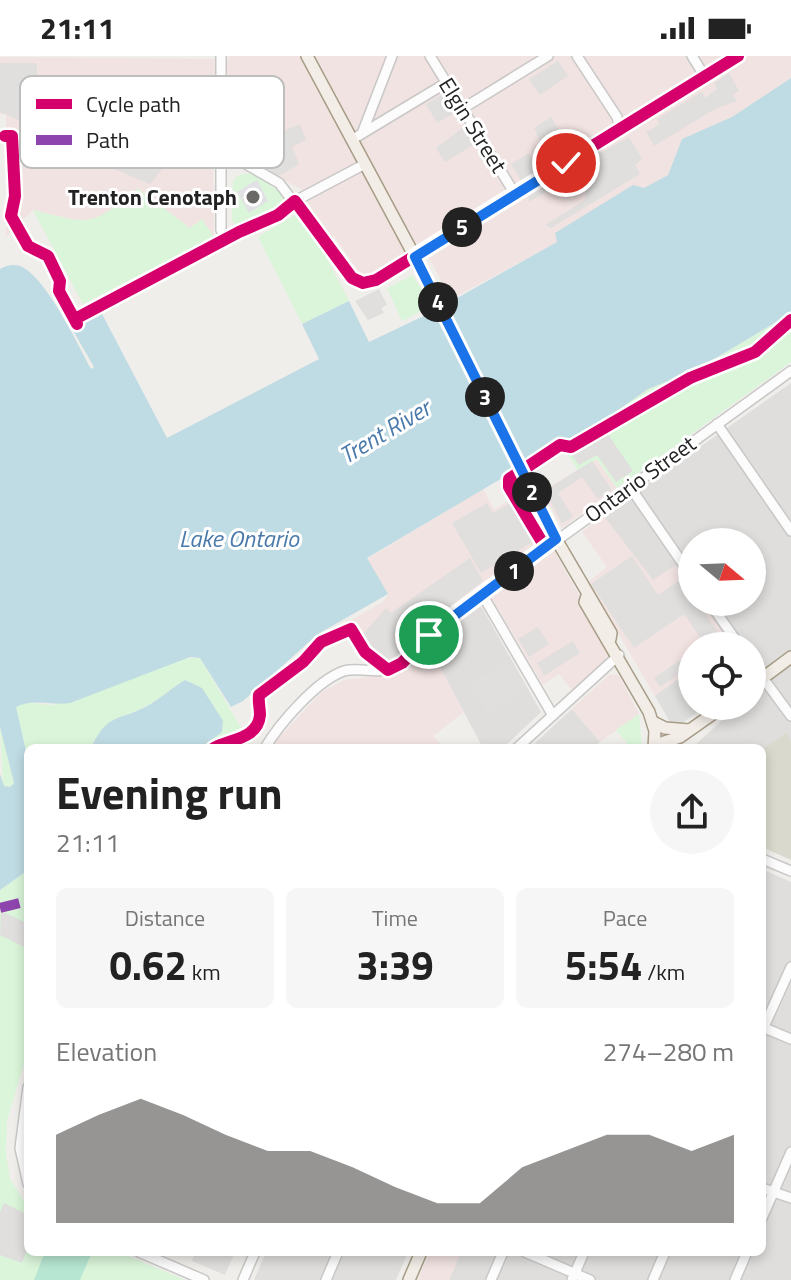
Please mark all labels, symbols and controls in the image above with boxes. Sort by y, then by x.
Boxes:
text: 21:11 [40,5,115,51]
street label: Elgin Street [430,71,516,180]
legend [20,76,284,168]
text: Cycle path [86,87,181,121]
text: Path [86,123,130,157]
pin [532,129,600,197]
icon: check [544,141,588,185]
place label: Trenton Cenotaph [68,180,237,214]
marker: Trenton Cenotaph [244,188,262,206]
pin: 5 [442,207,482,247]
text: 5 [456,210,468,244]
pin: 4 [418,282,458,322]
text: 4 [432,285,444,319]
pin: 3 [465,377,505,417]
text: 3 [479,380,491,414]
water label: Trent River [332,388,440,472]
street label: Ontario Street [577,427,703,531]
pin: 2 [512,472,552,512]
text: 2 [526,475,538,509]
water label: Lake Ontario [179,520,300,556]
north arrow [678,528,766,616]
map controls [678,528,766,720]
pin: 1 [494,551,534,591]
text: 1 [508,554,520,588]
pin [395,601,463,669]
icon: arrive [407,613,451,657]
button: locate [678,632,766,720]
text: Evening run [56,759,283,826]
button: share [650,770,734,854]
text: 21:11 [56,823,120,862]
text: Distance [125,901,205,935]
text: Time [372,901,418,935]
text: Pace [603,901,647,935]
text: 0.62 [109,935,187,996]
text: 3:39 [356,935,434,996]
text: 5:54 [565,935,642,996]
text: km [187,955,221,989]
text: /km [642,955,685,989]
text: Elevation [56,1032,157,1071]
text: 274–280 m [603,1032,734,1071]

